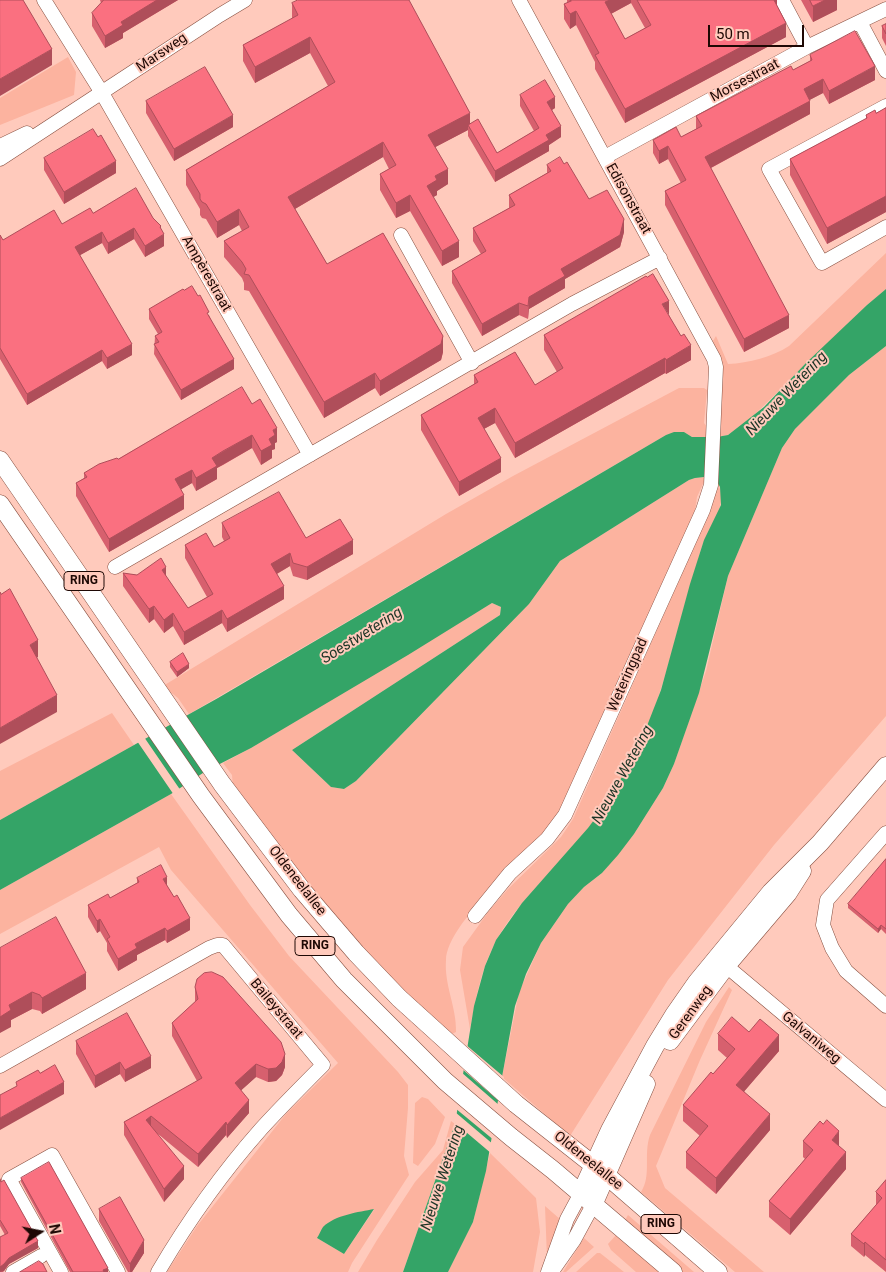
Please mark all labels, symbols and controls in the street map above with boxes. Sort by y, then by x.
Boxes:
scale bar [711,15,807,47]
text: 50 m [716,25,750,43]
street label: Marsweg [133,30,191,76]
street label: Morsestraat [708,56,782,106]
street label: Edisonstraat [602,161,654,237]
street label: Ampèrestraat [178,233,234,315]
water label: Nieuwe Wetering [742,348,832,440]
road number: RING [64,572,104,590]
water label: Soestwetering [318,604,406,668]
street label: Weteringpad [604,636,652,714]
water label: Nieuwe Wetering [589,723,657,827]
street label: Oldeneelallee [265,843,329,919]
road number: RING [295,936,335,956]
street label: Baileystraat [246,976,306,1042]
street label: Gerenweg [666,983,716,1043]
street label: Galvaniweg [778,1008,844,1068]
water label: Nieuwe Wetering [418,1123,468,1233]
street label: Oldeneelallee [550,1128,626,1194]
north arrow [15,1207,65,1257]
road number: RING [641,1214,681,1234]
text: N [46,1223,64,1236]

